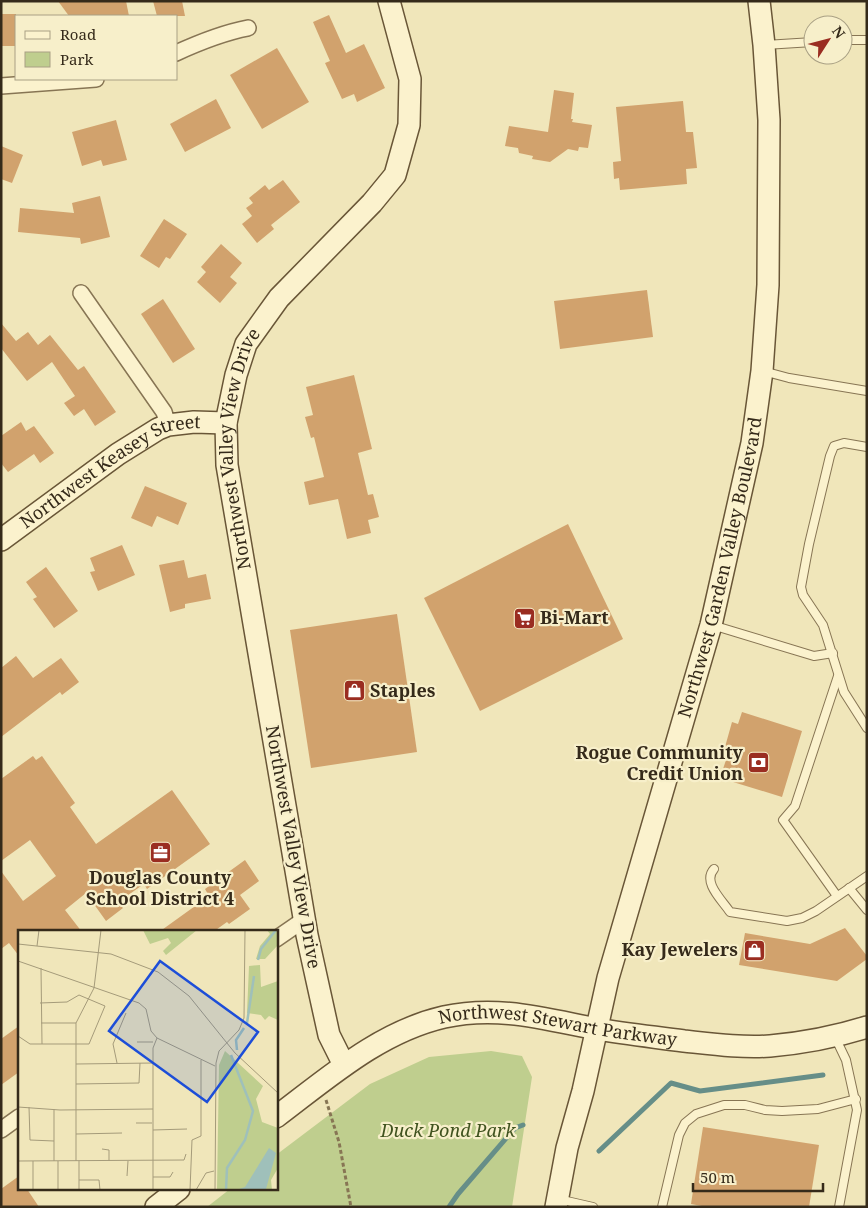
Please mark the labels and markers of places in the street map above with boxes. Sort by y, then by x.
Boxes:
place label: Bi-Mart [540,605,609,629]
supermarket icon: Bi-Mart [512,606,536,630]
place label: Staples [370,678,436,702]
shop icon: Staples [342,679,366,703]
place label: Rogue Community Credit Union [575,740,744,785]
bank icon: Rogue Community Credit Union [747,751,771,775]
office icon: Douglas County School District 4 [148,841,172,865]
place label: Douglas County School District 4 [86,865,234,910]
place label: Kay Jewelers [621,937,738,961]
shop icon: Kay Jewelers [742,938,766,962]

